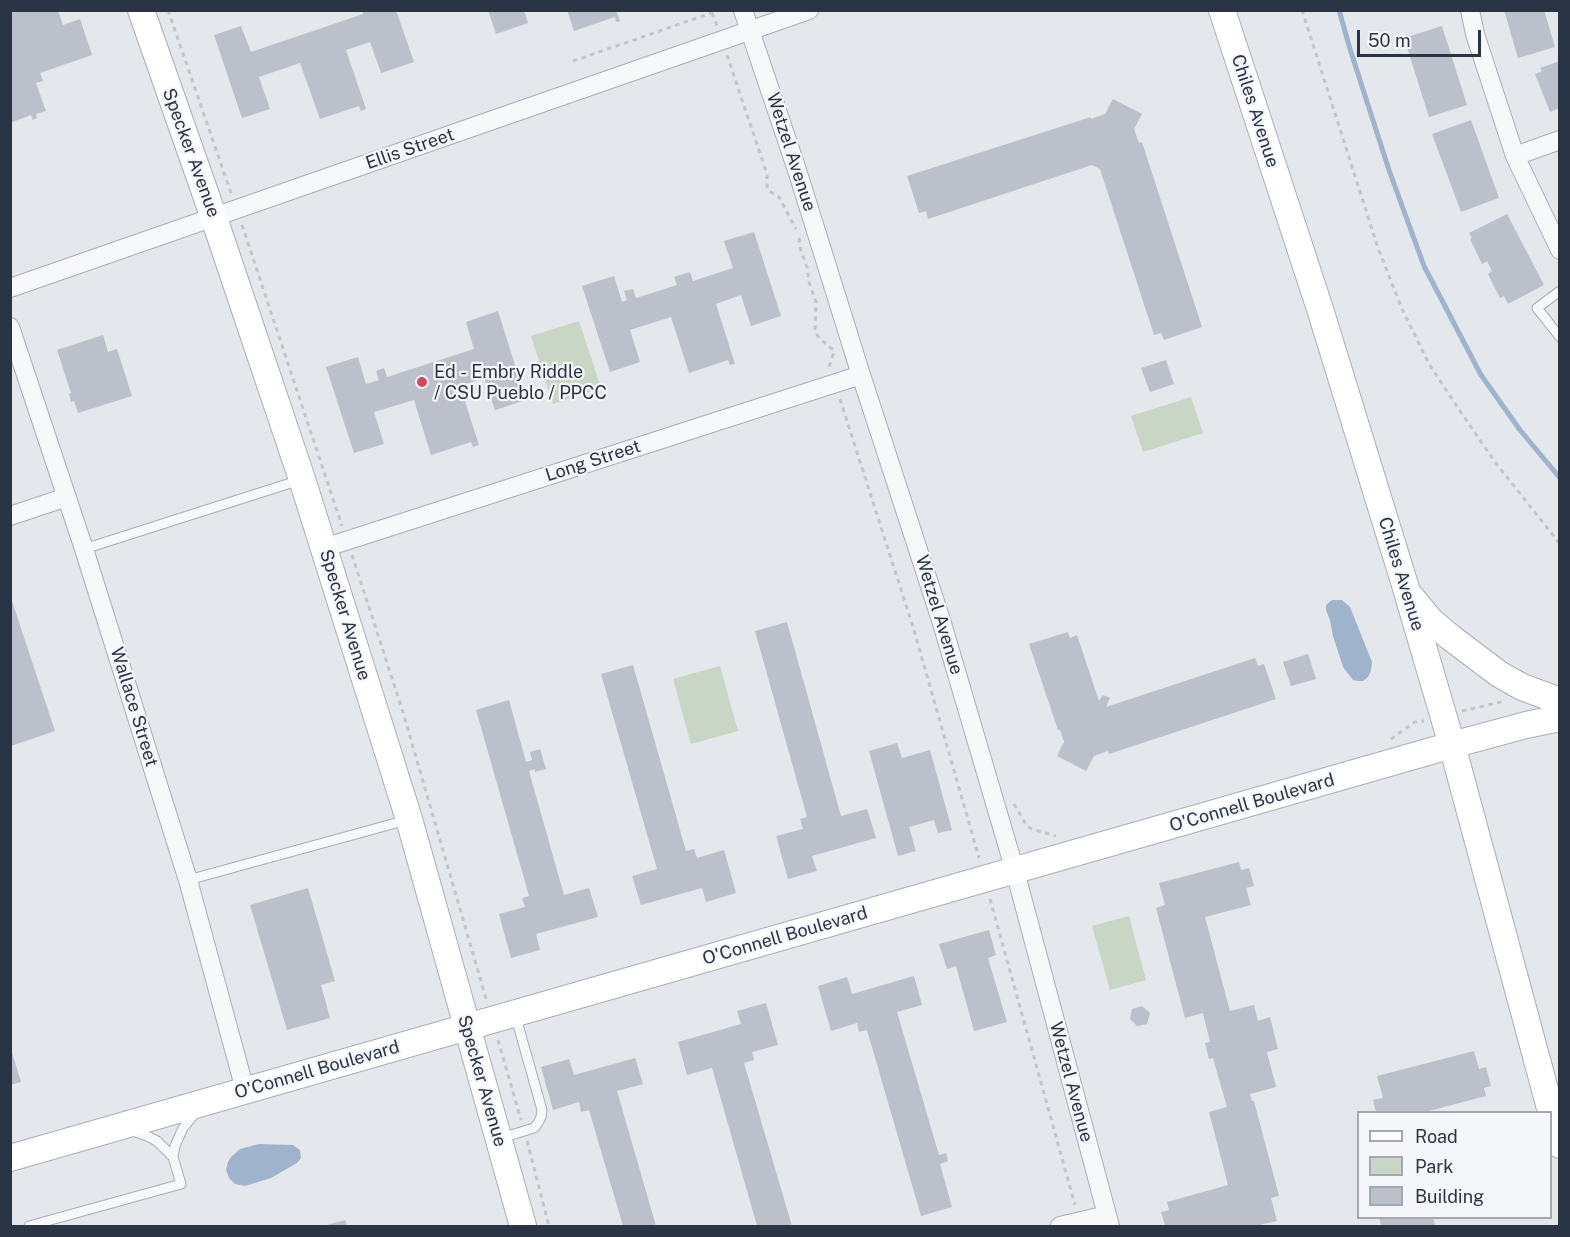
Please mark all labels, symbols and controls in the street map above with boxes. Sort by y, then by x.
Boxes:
scale bar [1360,18,1484,56]
text: 50 m [1368,30,1411,51]
street label: Chiles Avenue [1227,52,1283,170]
street label: Specker Avenue [158,86,224,220]
street label: Wetzel Avenue [762,90,820,214]
street label: Ellis Street [363,124,457,174]
place label: Ed - Embry Riddle / CSU Pueblo / PPCC [434,361,607,404]
marker: Ed - Embry Riddle / CSU Pueblo / PPCC [415,375,429,389]
street label: Long Street [543,435,643,487]
street label: Chiles Avenue [1373,515,1429,633]
street label: Specker Avenue [315,547,375,683]
street label: Wetzel Avenue [911,553,967,677]
street label: Wallace Street [106,645,162,769]
street label: O'Connell Boulevard [1167,769,1337,837]
street label: O'Connell Boulevard [700,902,870,970]
street label: Specker Avenue [453,1013,511,1149]
street label: Wetzel Avenue [1045,1020,1097,1144]
street label: O'Connell Boulevard [232,1036,402,1104]
legend [1357,1111,1552,1219]
text: Road [1415,1126,1458,1147]
text: Park [1415,1156,1453,1177]
text: Building [1415,1186,1484,1207]

